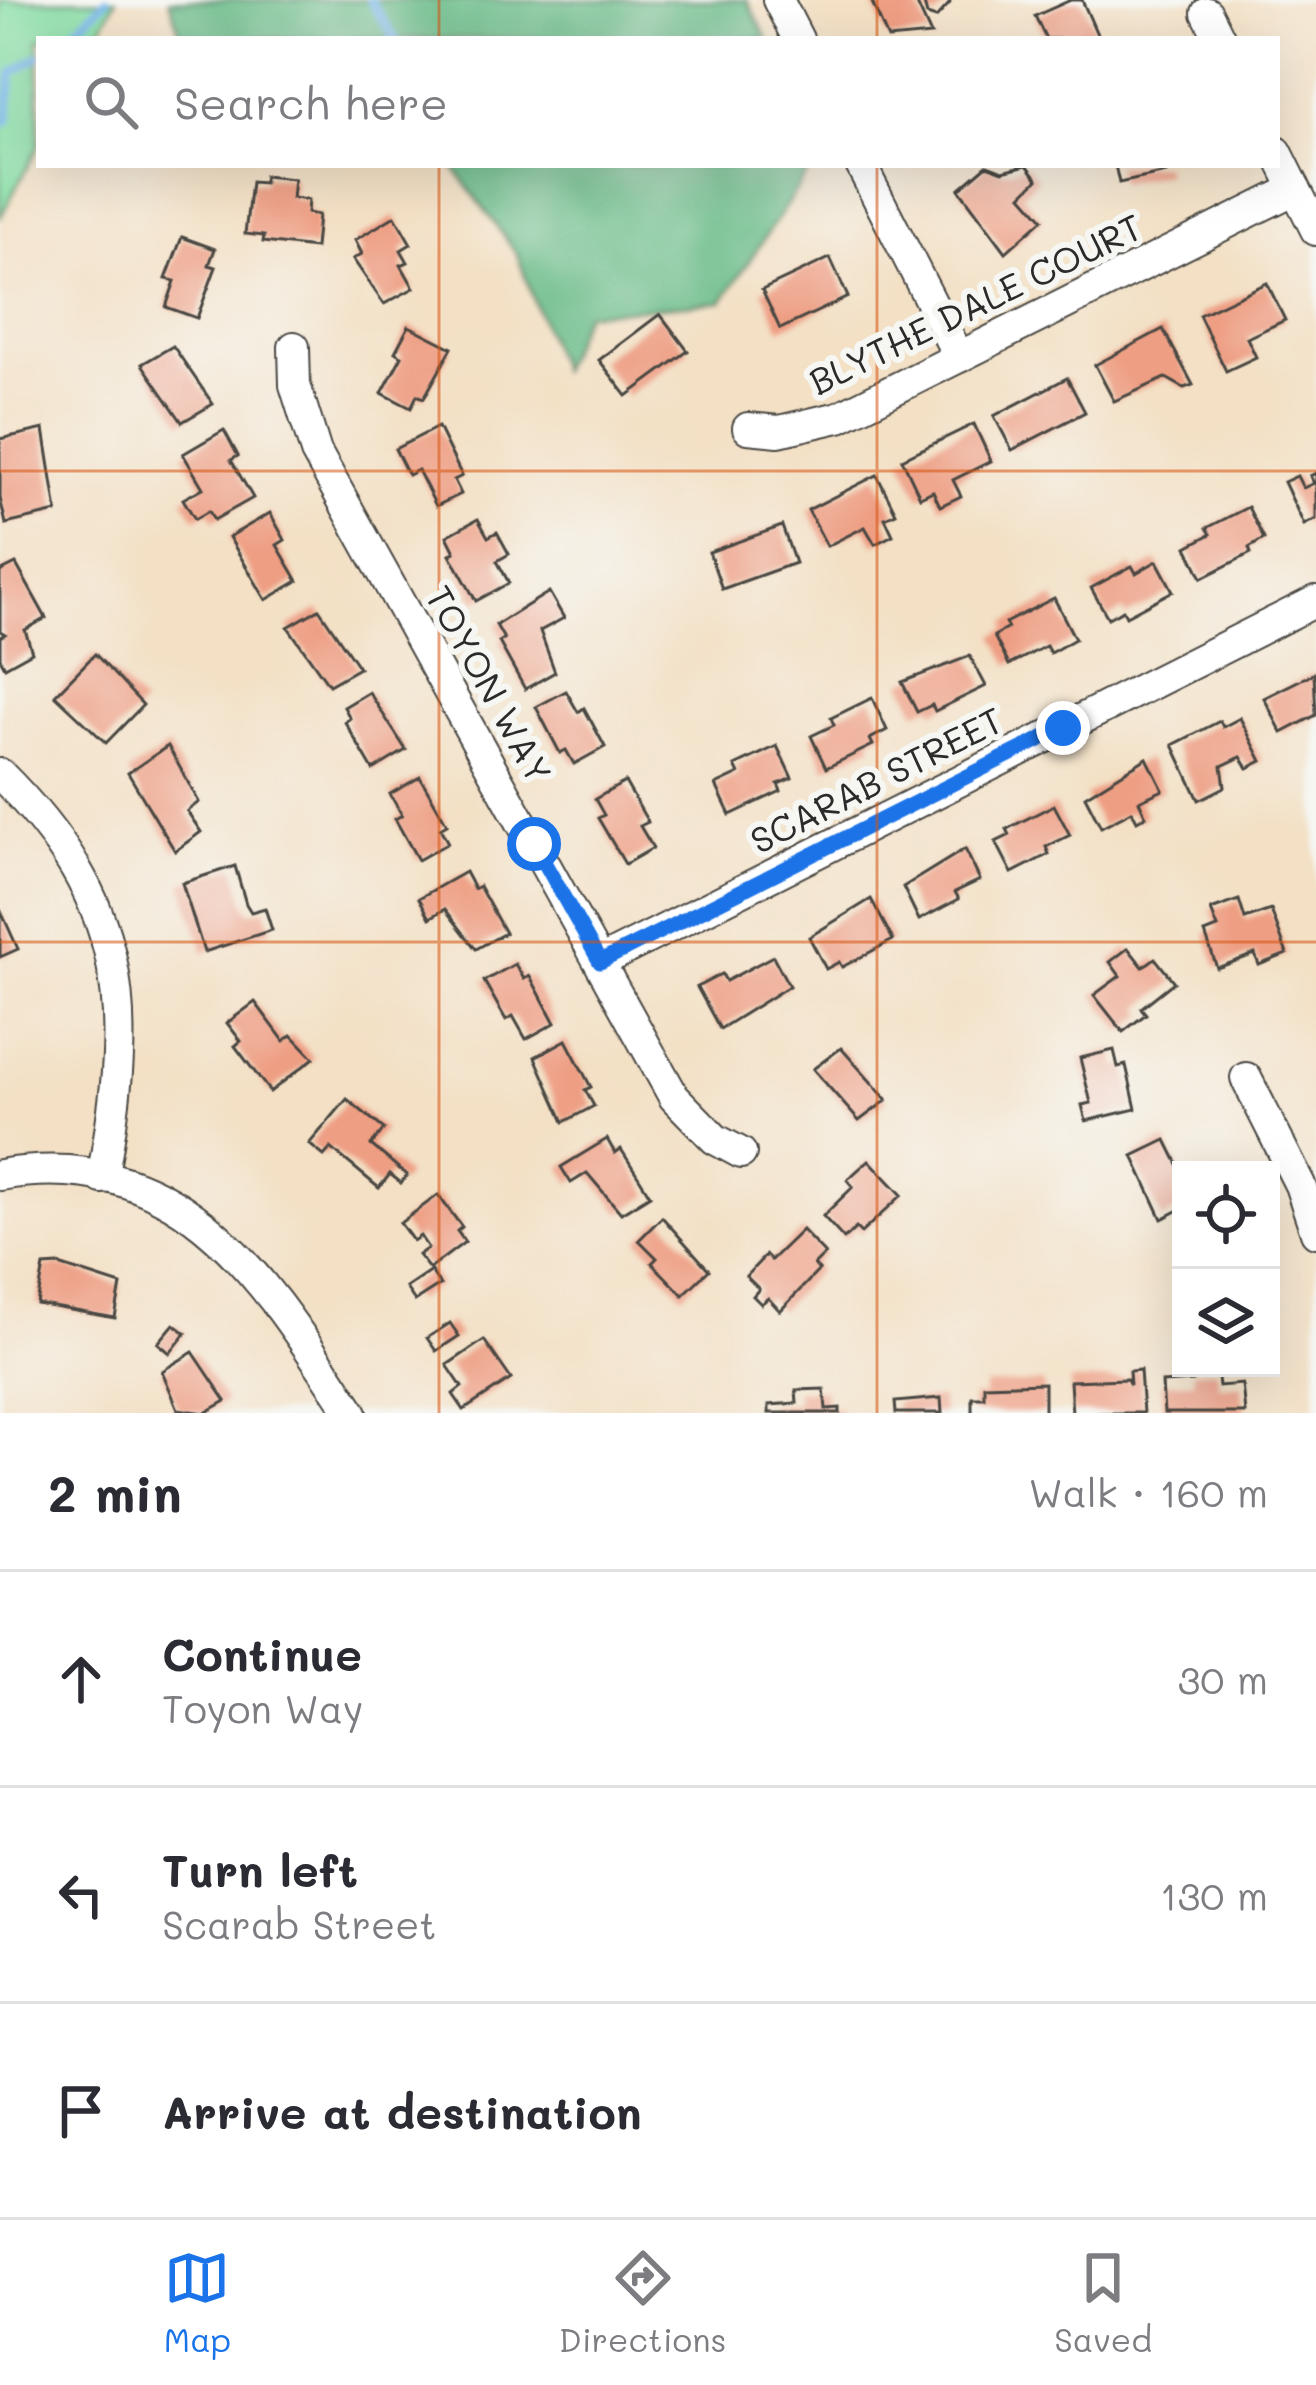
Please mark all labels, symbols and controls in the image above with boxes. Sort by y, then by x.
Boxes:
search box [36,36,1280,168]
icon: search [78,69,144,135]
text: Search here [174,73,448,131]
street label: BLYTHE DALE COURT [801,202,1149,404]
street label: TOYON WAY [416,577,564,791]
street label: SCARAB STREET [742,695,1010,863]
route end [1036,701,1090,755]
route start [507,817,561,871]
map controls [1172,1161,1280,1377]
button: locate [1172,1161,1280,1269]
button: layers [1172,1269,1280,1377]
text: 2 min [48,1458,182,1525]
text: Walk · 160 m [1028,1466,1268,1517]
text: Continue [162,1624,362,1682]
icon: ahead [48,1646,114,1712]
text: 30 m [1178,1653,1268,1704]
text: Toyon Way [162,1682,363,1733]
text: Turn left [162,1840,358,1898]
icon: left [48,1862,114,1928]
text: 130 m [1160,1869,1268,1920]
text: Scarab Street [162,1898,437,1949]
icon: arrive [48,2078,114,2144]
text: Arrive at destination [162,2082,642,2140]
tab: Map [164,2245,231,2360]
tab: Directions [559,2245,726,2360]
tab: Saved [1054,2245,1152,2360]

